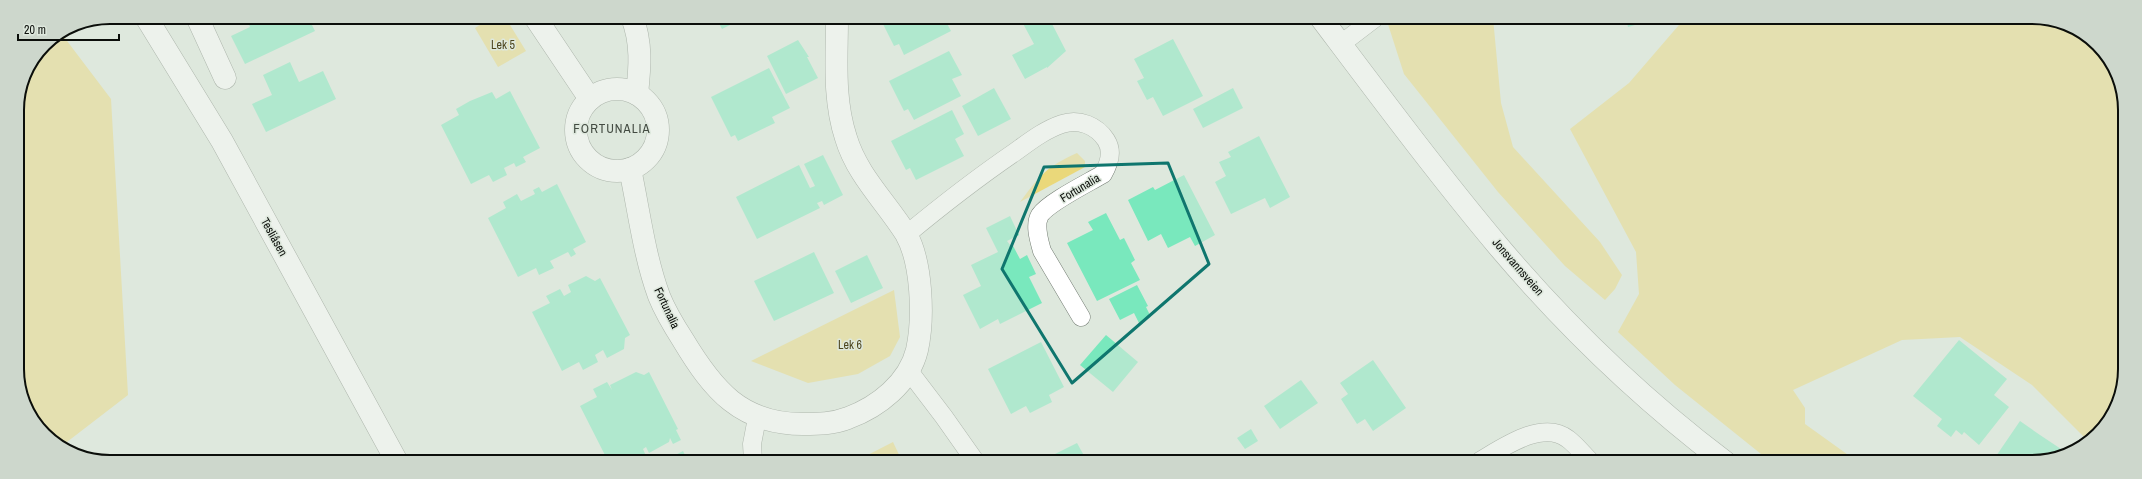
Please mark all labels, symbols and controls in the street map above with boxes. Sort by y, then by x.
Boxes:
scale bar [18,16,119,42]
text: 20 m [24,22,46,38]
park label: Lek 5 [491,37,516,53]
district label: FORTUNALIA [573,120,651,137]
street label: Fortunalia [1057,170,1103,206]
street label: Tesliåsen [257,215,291,259]
street label: Jonsvannsveien [1489,235,1547,299]
street label: Fortunalia [650,285,684,332]
park label: Lek 6 [838,337,862,353]

